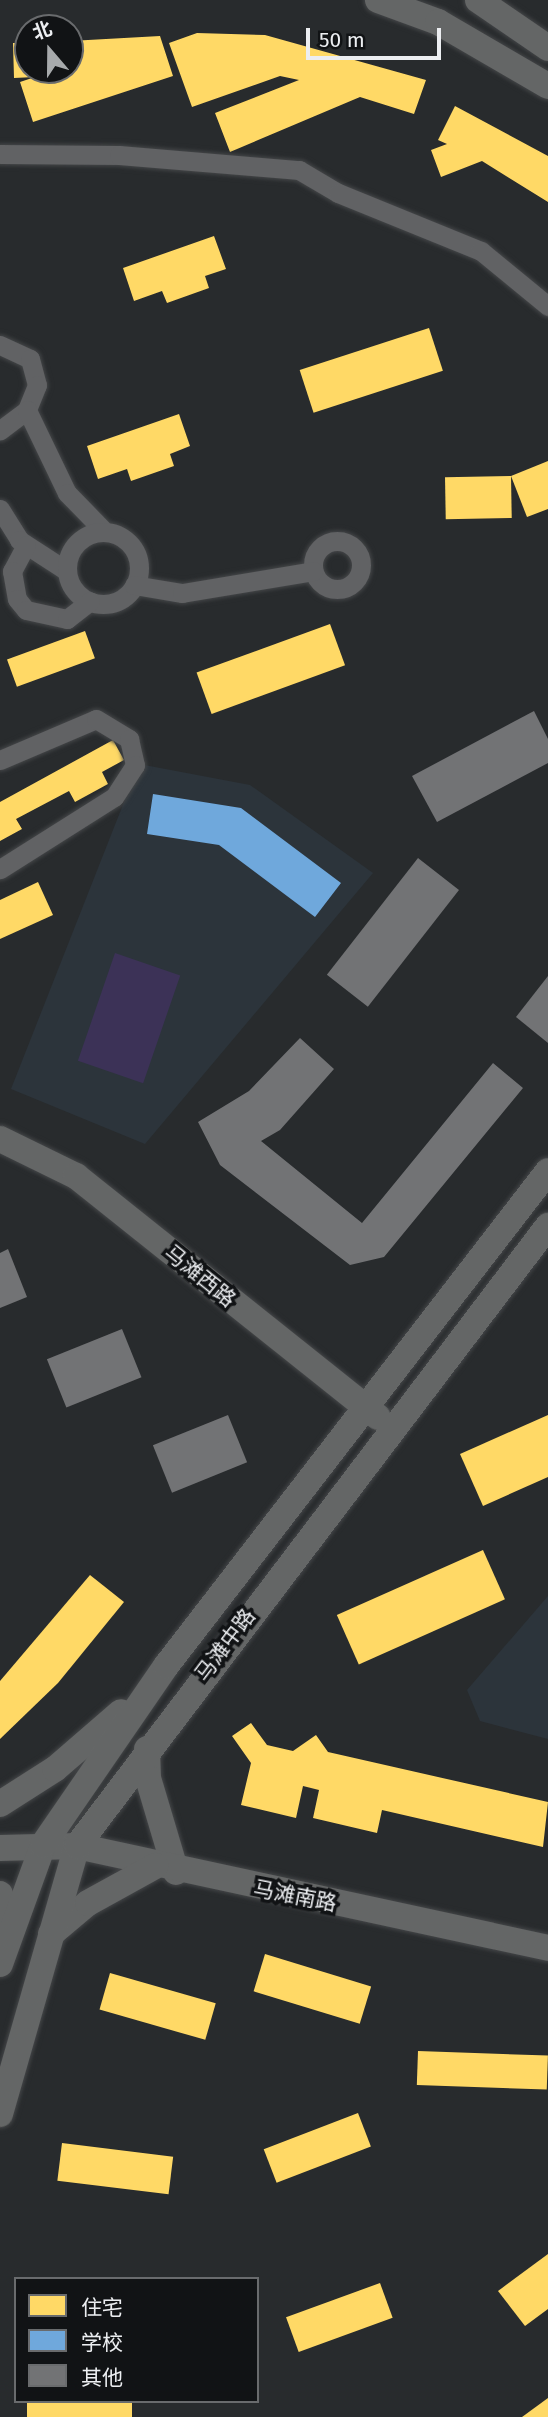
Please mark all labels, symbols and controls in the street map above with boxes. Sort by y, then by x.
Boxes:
north arrow [14,14,84,84]
scale bar [310,14,445,58]
text: 北 [29,17,55,45]
text: 50 m [319,27,365,53]
street label: 马滩西路 [159,1240,241,1312]
street label: 马滩中路 [190,1604,260,1686]
street label: 马滩南路 [251,1876,339,1916]
legend [14,2277,259,2403]
text: 住宅 [81,2295,123,2321]
text: 学校 [81,2330,123,2356]
text: 其他 [81,2365,123,2391]

